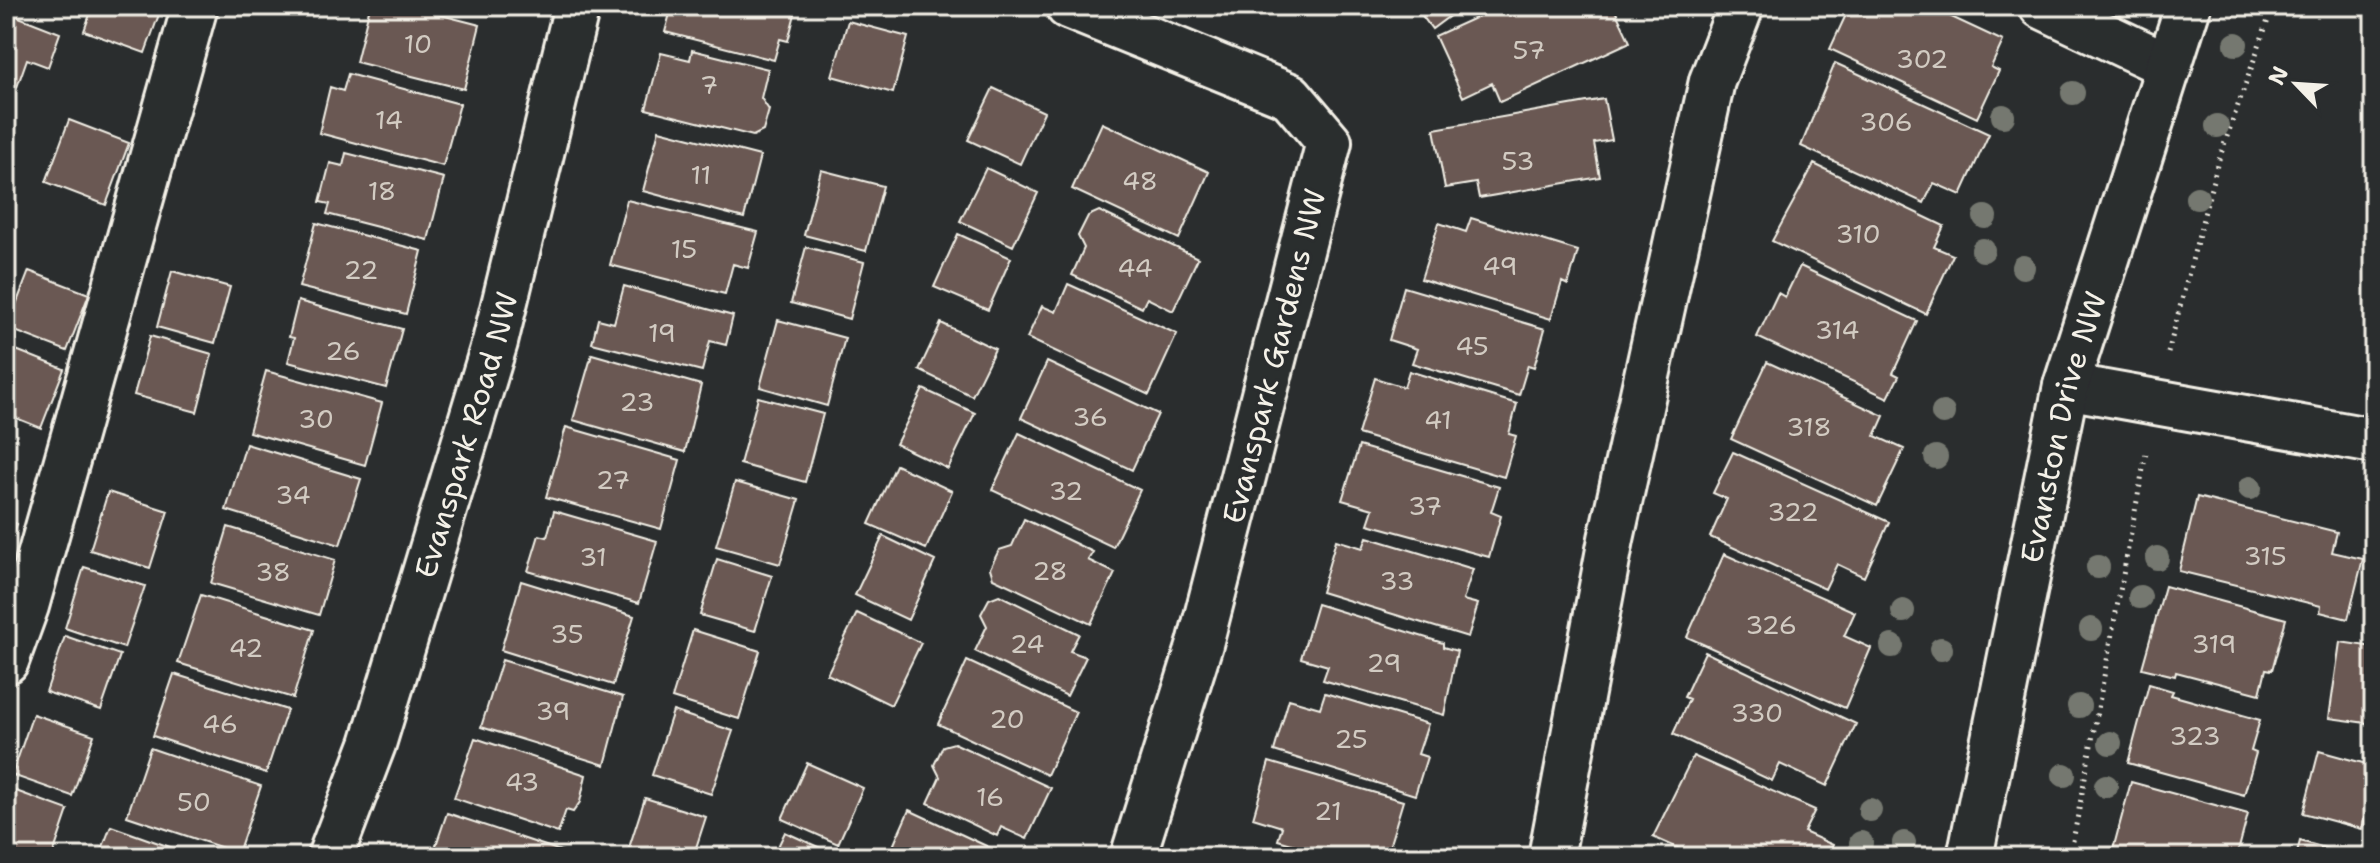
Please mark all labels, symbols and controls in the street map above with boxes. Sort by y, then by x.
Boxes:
house number: 10 [404,26,432,61]
house number: 57 [1513,32,1545,67]
house number: 302 [1896,41,1948,76]
north arrow [2256,44,2336,124]
text: N [2262,62,2295,90]
house number: 7 [700,67,718,102]
house number: 14 [375,102,403,137]
house number: 306 [1859,104,1913,139]
house number: 53 [1502,143,1534,178]
house number: 11 [691,157,711,192]
house number: 48 [1122,163,1158,198]
house number: 18 [368,173,396,208]
street label: Evanspark Gardens NW [1213,184,1335,528]
house number: 310 [1835,216,1881,251]
house number: 15 [671,231,697,266]
house number: 49 [1482,248,1518,283]
house number: 44 [1117,250,1153,285]
house number: 22 [343,252,379,287]
street label: Evanston Drive NW [2010,286,2116,566]
street label: Evanspark Road NW [404,287,527,583]
house number: 314 [1815,312,1859,347]
house number: 19 [648,315,676,350]
house number: 45 [1455,328,1489,363]
house number: 26 [325,333,361,368]
house number: 23 [619,384,655,419]
house number: 36 [1072,399,1108,434]
house number: 30 [298,401,334,436]
house number: 41 [1424,402,1452,437]
house number: 318 [1786,409,1832,444]
house number: 27 [596,462,630,497]
house number: 32 [1049,473,1083,508]
house number: 34 [275,477,311,512]
house number: 37 [1408,488,1442,523]
house number: 322 [1767,494,1819,529]
house number: 315 [2243,538,2287,573]
house number: 31 [579,539,607,574]
house number: 28 [1032,553,1068,588]
house number: 38 [255,554,291,589]
house number: 33 [1380,563,1414,598]
house number: 326 [1745,607,1797,642]
house number: 35 [550,616,584,651]
house number: 24 [1010,626,1044,661]
house number: 319 [2192,626,2236,661]
house number: 42 [229,630,263,665]
house number: 29 [1366,645,1402,680]
house number: 39 [536,693,571,728]
house number: 330 [1731,695,1783,730]
house number: 20 [989,701,1025,736]
house number: 46 [202,706,238,741]
house number: 323 [2169,718,2221,753]
house number: 25 [1334,721,1368,756]
house number: 43 [505,764,539,799]
house number: 16 [976,779,1004,814]
house number: 50 [177,784,211,819]
house number: 21 [1314,793,1342,828]

